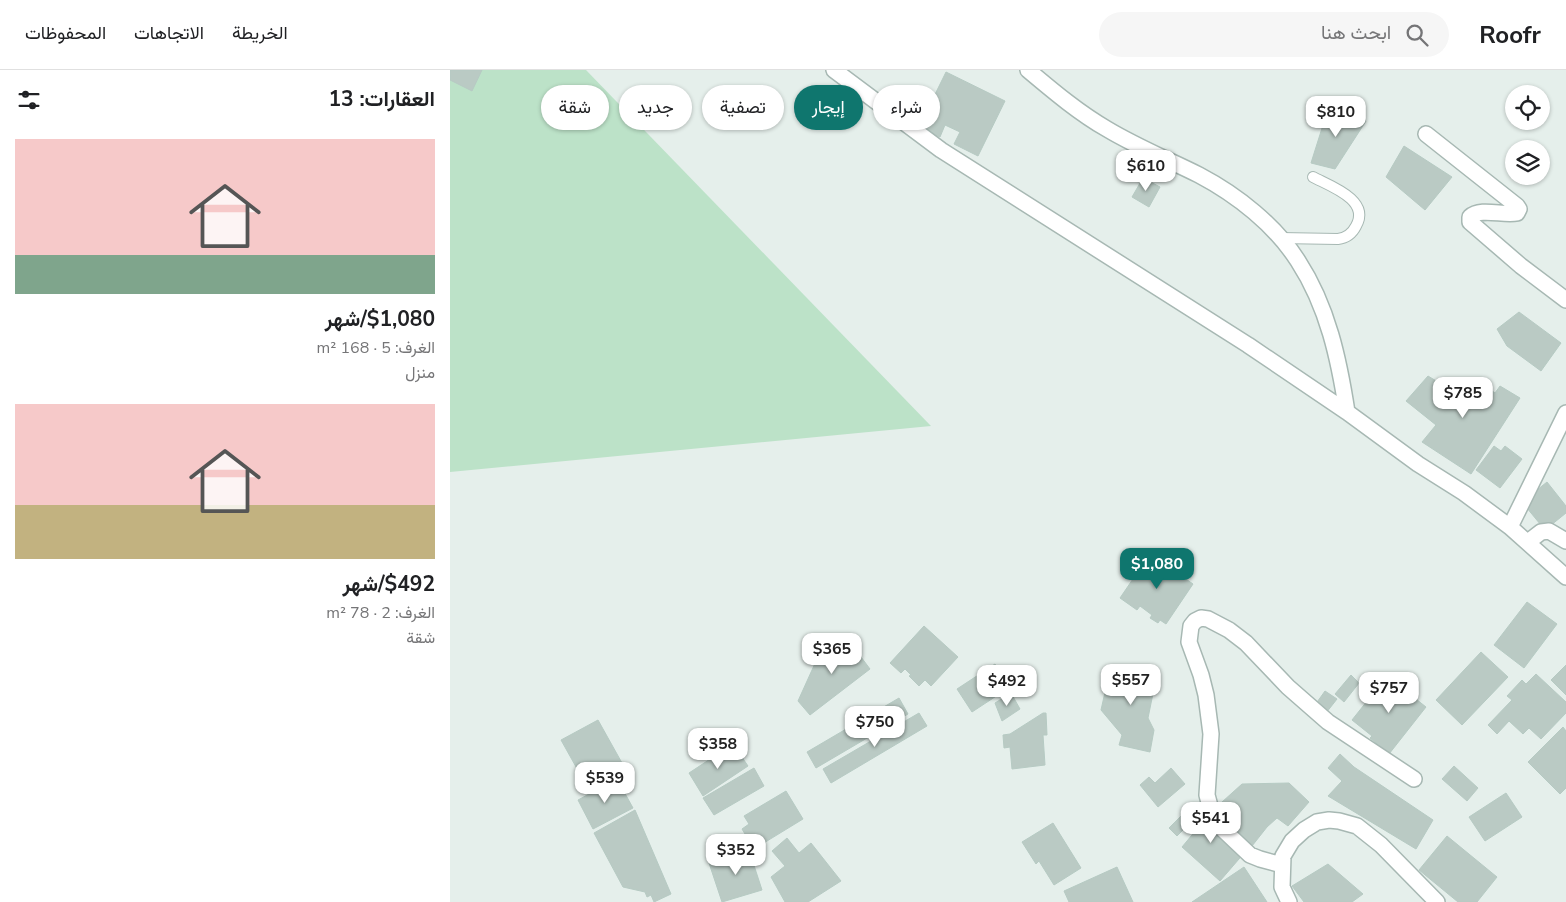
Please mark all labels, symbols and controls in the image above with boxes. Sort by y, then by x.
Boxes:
search box [1099,12,1449,57]
text: Roofr [1479,19,1541,51]
text: ابحث هنا [1321,20,1391,46]
text: المحفوظات [25,21,106,45]
text: الاتجاهات [134,21,204,45]
text: الخريطة [232,21,288,45]
icon: search [1403,21,1431,49]
text: العقارات: 13 [329,85,435,113]
chip: شقة [541,85,609,130]
chip: جديد [619,85,692,130]
chip: تصفية [702,85,784,130]
chip: إيجار [794,85,863,130]
chip: شراء [873,85,940,130]
map controls [1505,85,1550,185]
button: locate [1505,85,1550,130]
icon: filters [15,86,43,114]
pin: $810 [1306,96,1366,138]
text: $810 [1317,101,1355,123]
button: layers [1505,140,1550,185]
pin: $610 [1116,150,1176,192]
text: $610 [1127,155,1165,177]
icon: home [180,171,270,261]
text: $1,080/شهر [325,305,435,333]
text: الغرف: 5 · 168 m² [317,337,435,359]
text: منزل [405,362,435,384]
pin: $785 [1433,376,1493,419]
text: $785 [1444,382,1482,404]
icon: home [180,436,270,526]
pin: $1,080 [1116,548,1198,590]
text: $1,080 [1131,553,1183,575]
text: $492/شهر [342,570,435,598]
text: الغرف: 2 · 78 m² [326,602,435,624]
text: شقة [406,627,435,649]
pin: $365 [802,632,862,675]
text: $365 [813,638,851,660]
pin: $492 [977,664,1037,707]
pin: $557 [1101,664,1161,706]
text: $557 [1112,669,1150,691]
text: $492 [988,670,1026,692]
pin: $757 [1359,672,1419,714]
text: $757 [1370,677,1408,699]
pin: $750 [845,706,905,748]
text: $750 [856,711,894,733]
pin: $358 [688,728,748,770]
text: $358 [699,733,737,755]
pin: $539 [575,762,635,804]
text: $539 [586,767,624,789]
pin: $541 [1181,802,1241,844]
text: $541 [1192,807,1230,829]
pin: $352 [706,834,766,876]
text: $352 [717,839,755,861]

